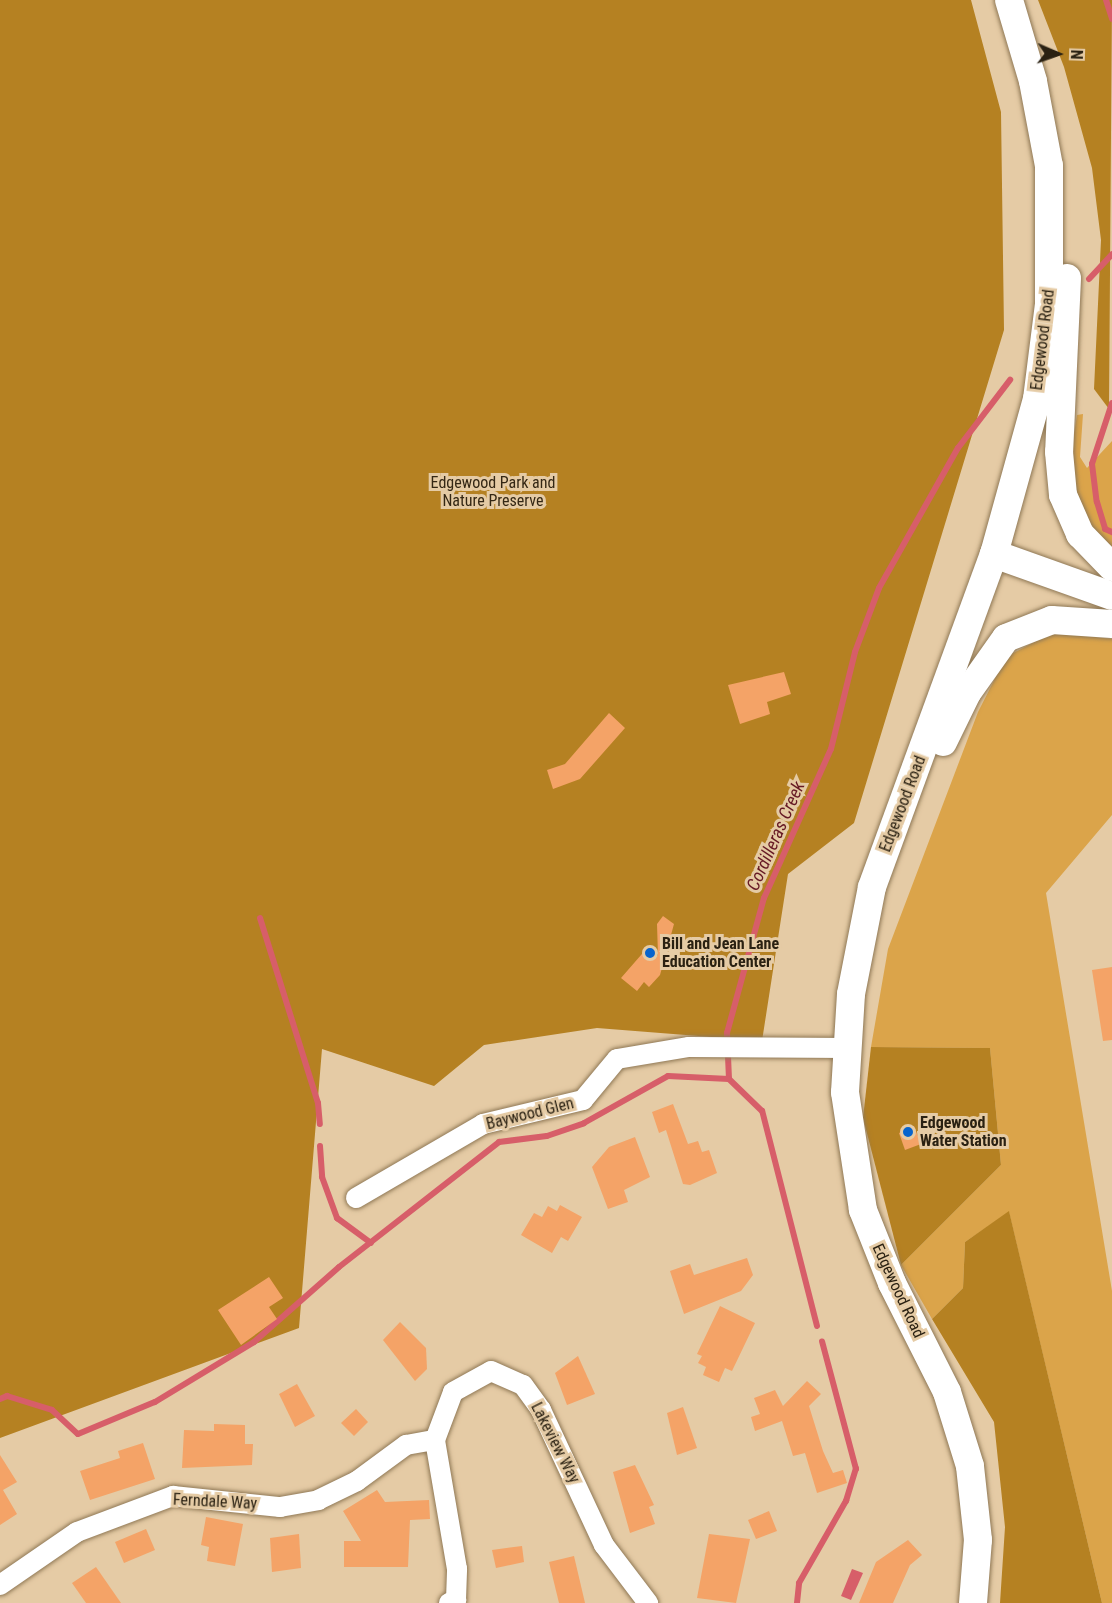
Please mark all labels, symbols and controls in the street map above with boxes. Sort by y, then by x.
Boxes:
north arrow [1028,24,1088,84]
text: N [1067,49,1086,60]
street label: Edgewood Road [1027,289,1059,391]
park label: Edgewood Park and Nature Preserve [431,473,555,511]
street label: Edgewood Road [876,753,930,855]
water label: Cordilleras Creek [742,778,810,894]
place label: Bill and Jean Lane Education Center [662,934,779,972]
marker: Bill and Jean Lane Education Center [643,946,657,960]
street label: Baywood Glen [484,1094,576,1134]
place label: Edgewood Water Station [920,1113,1007,1151]
marker: Edgewood Water Station [901,1125,915,1139]
street label: Edgewood Road [868,1241,928,1341]
street label: Lakeview Way [526,1399,584,1487]
street label: Ferndale Way [172,1490,258,1514]

